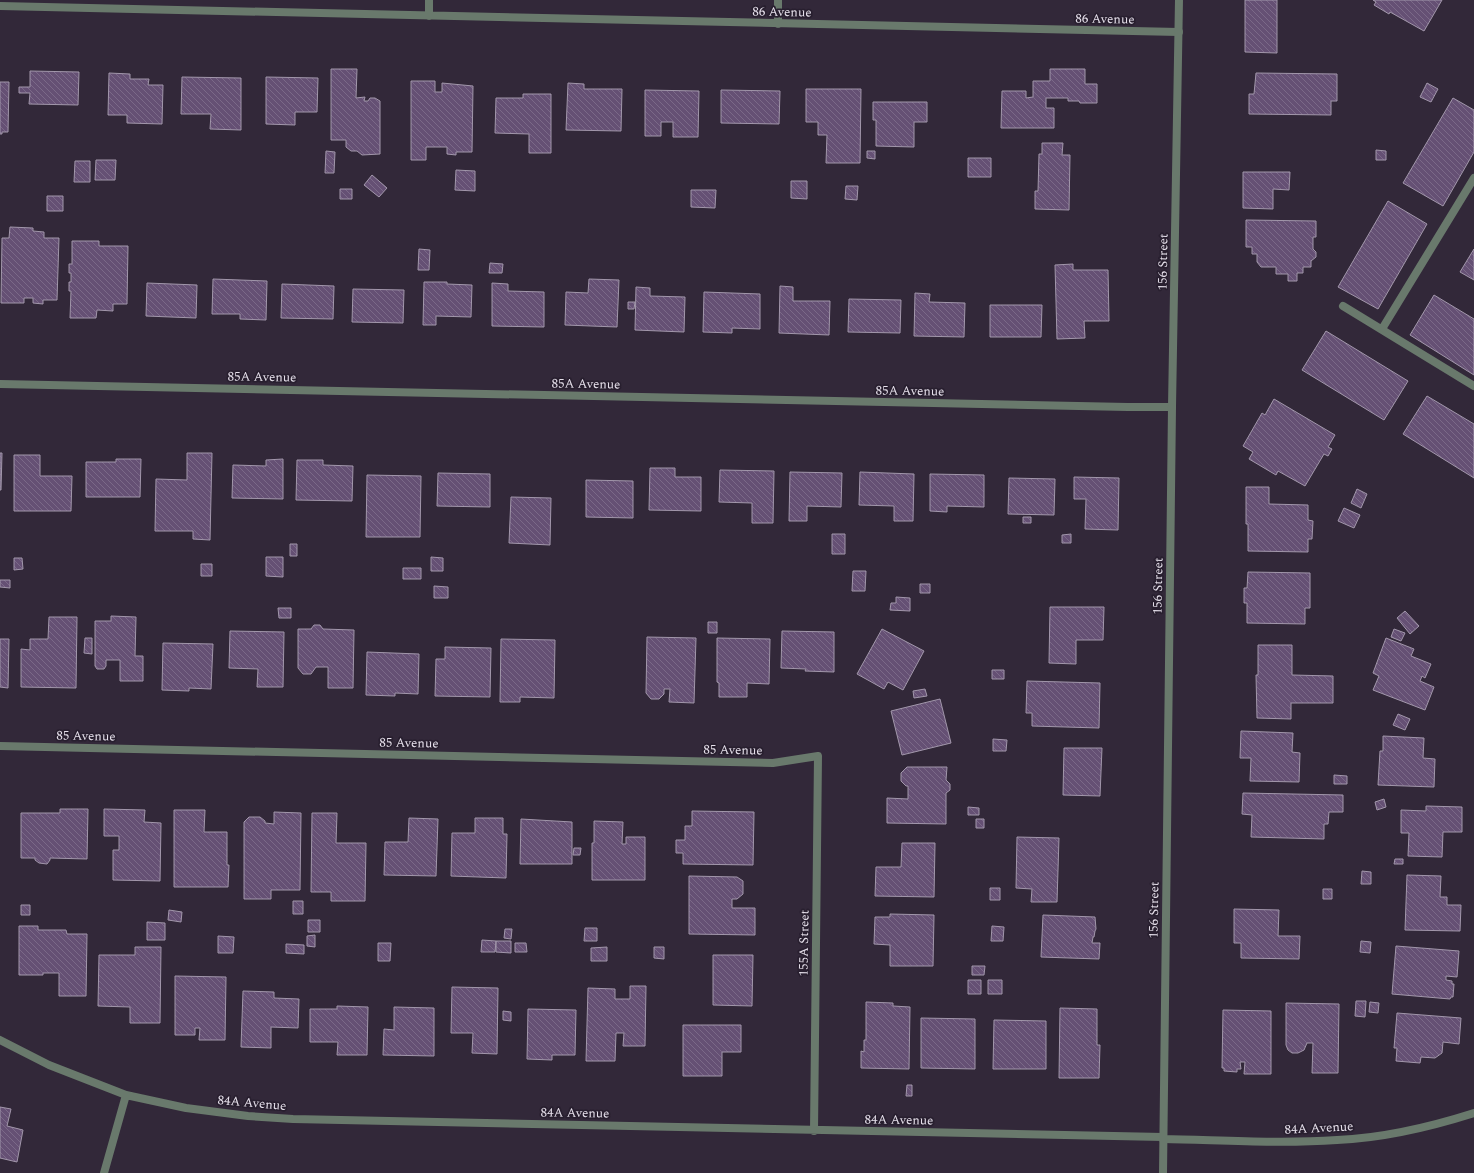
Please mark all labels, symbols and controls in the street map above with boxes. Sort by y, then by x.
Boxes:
street label: 86 Avenue [752,1,812,23]
street label: 86 Avenue [1075,8,1135,30]
street label: 156 Street [1153,233,1174,291]
street label: 85A Avenue [227,366,297,388]
street label: 85A Avenue [551,373,621,395]
street label: 85A Avenue [875,380,945,402]
street label: 156 Street [1148,557,1169,615]
street label: 85 Avenue [56,725,116,747]
street label: 85 Avenue [379,732,439,754]
street label: 85 Avenue [703,739,763,761]
street label: 156 Street [1144,881,1165,939]
street label: 155A Street [793,909,815,976]
street label: 84A Avenue [217,1090,287,1116]
street label: 84A Avenue [540,1102,610,1124]
street label: 84A Avenue [864,1109,934,1131]
street label: 84A Avenue [1284,1116,1354,1140]

